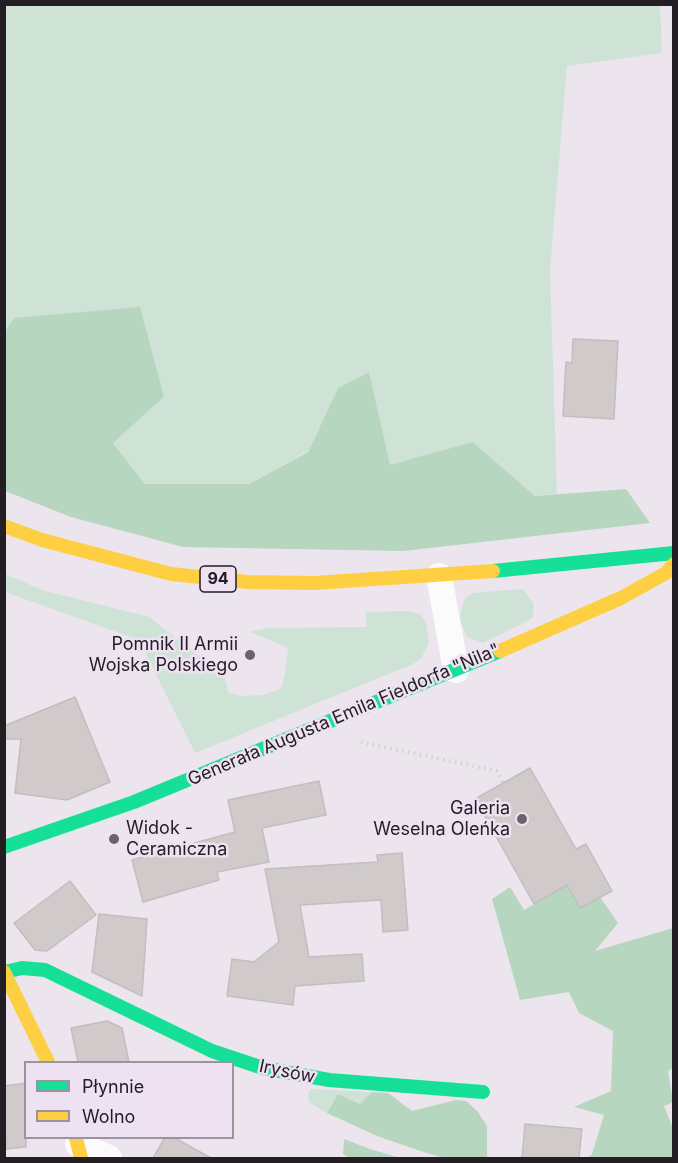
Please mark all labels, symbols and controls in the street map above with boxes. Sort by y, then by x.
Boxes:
road number: 94 [200,566,236,592]
place label: Pomnik II Armii Wojska Polskiego [89,634,238,676]
street label: Generała Augusta Emila Fieldorfa "Nila" [185,639,503,791]
marker: Pomnik II Armii Wojska Polskiego [243,648,257,662]
place label: Galeria Weselna Oleńka [373,798,510,840]
marker: Galeria Weselna Oleńka [515,812,529,826]
place label: Widok - Ceramiczna [126,818,227,860]
marker: Widok - Ceramiczna [107,832,121,846]
street label: Irysów [257,1056,317,1088]
legend [24,1061,234,1139]
text: Płynnie [82,1076,144,1097]
text: Wolno [82,1106,135,1127]

